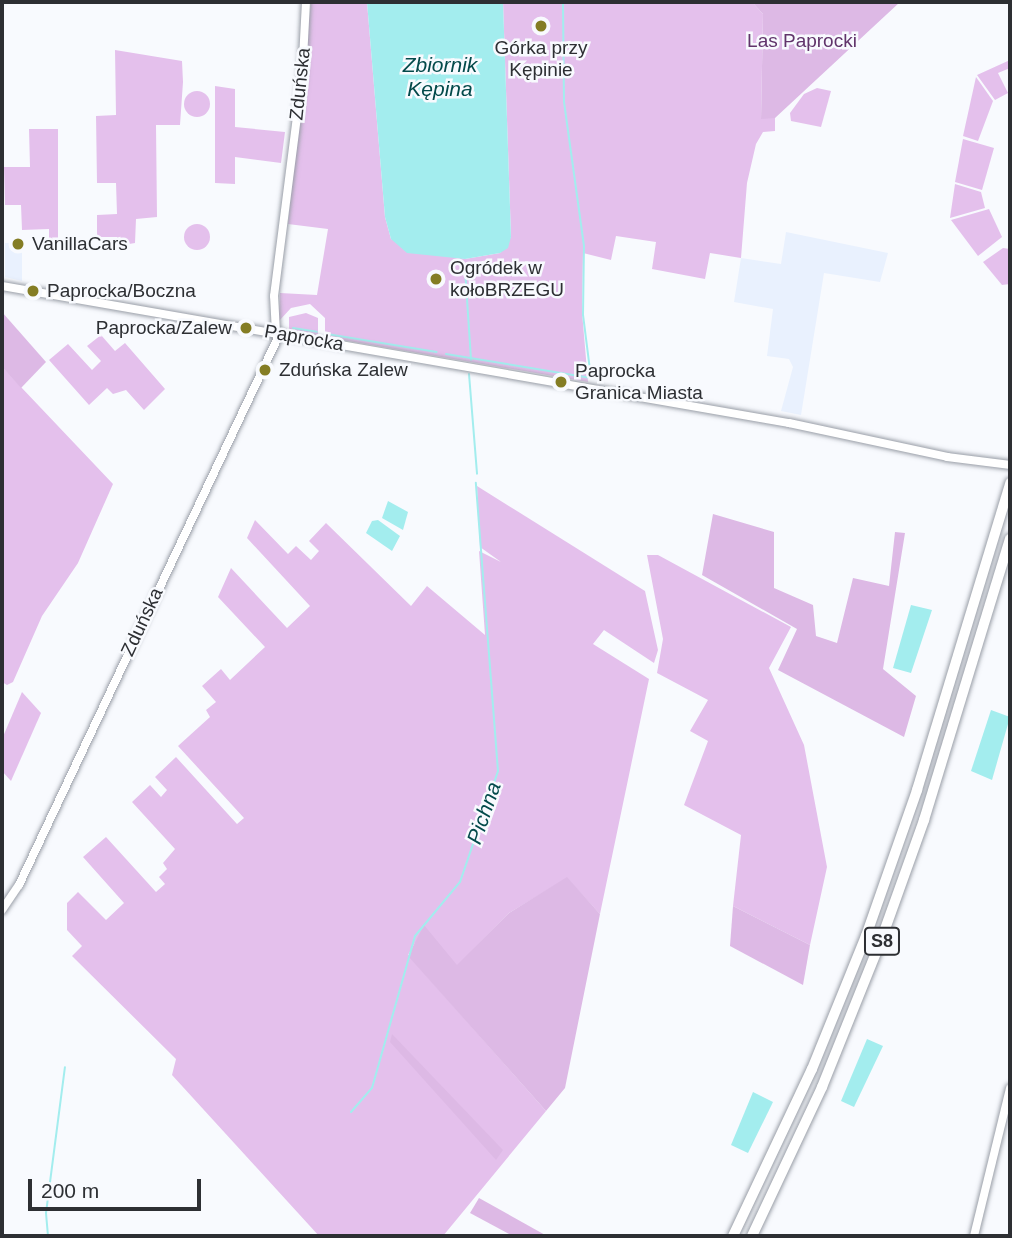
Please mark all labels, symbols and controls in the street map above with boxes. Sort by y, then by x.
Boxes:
marker: Górka przy Kępinie [533,18,549,34]
park label: Las Paprocki [747,30,857,52]
place label: Górka przy Kępinie [495,37,587,81]
street label: Zduńska [285,47,315,121]
water label: Zbiornik Kępina [403,52,477,102]
place label: VanillaCars [32,233,128,255]
marker: VanillaCars [10,236,26,252]
place label: Ogródek w kołoBRZEGU [450,257,564,301]
marker: Ogródek w kołoBRZEGU [428,271,444,287]
place label: Paprocka/Boczna [47,280,196,302]
marker: Paprocka/Boczna [25,283,41,299]
place label: Paprocka/Zalew [96,317,232,339]
marker: Paprocka/Zalew [238,320,254,336]
street label: Paprocka [262,320,346,356]
place label: Zduńska Zalew [279,359,408,381]
place label: Paprocka Granica Miasta [575,360,703,404]
marker: Zduńska Zalew [257,362,273,378]
marker: Paprocka Granica Miasta [553,374,569,390]
street label: Zduńska [116,584,168,660]
water label: Pichna [462,779,506,847]
road number: S8 [863,926,901,956]
scale bar [32,1164,205,1208]
text: 200 m [41,1179,99,1202]

